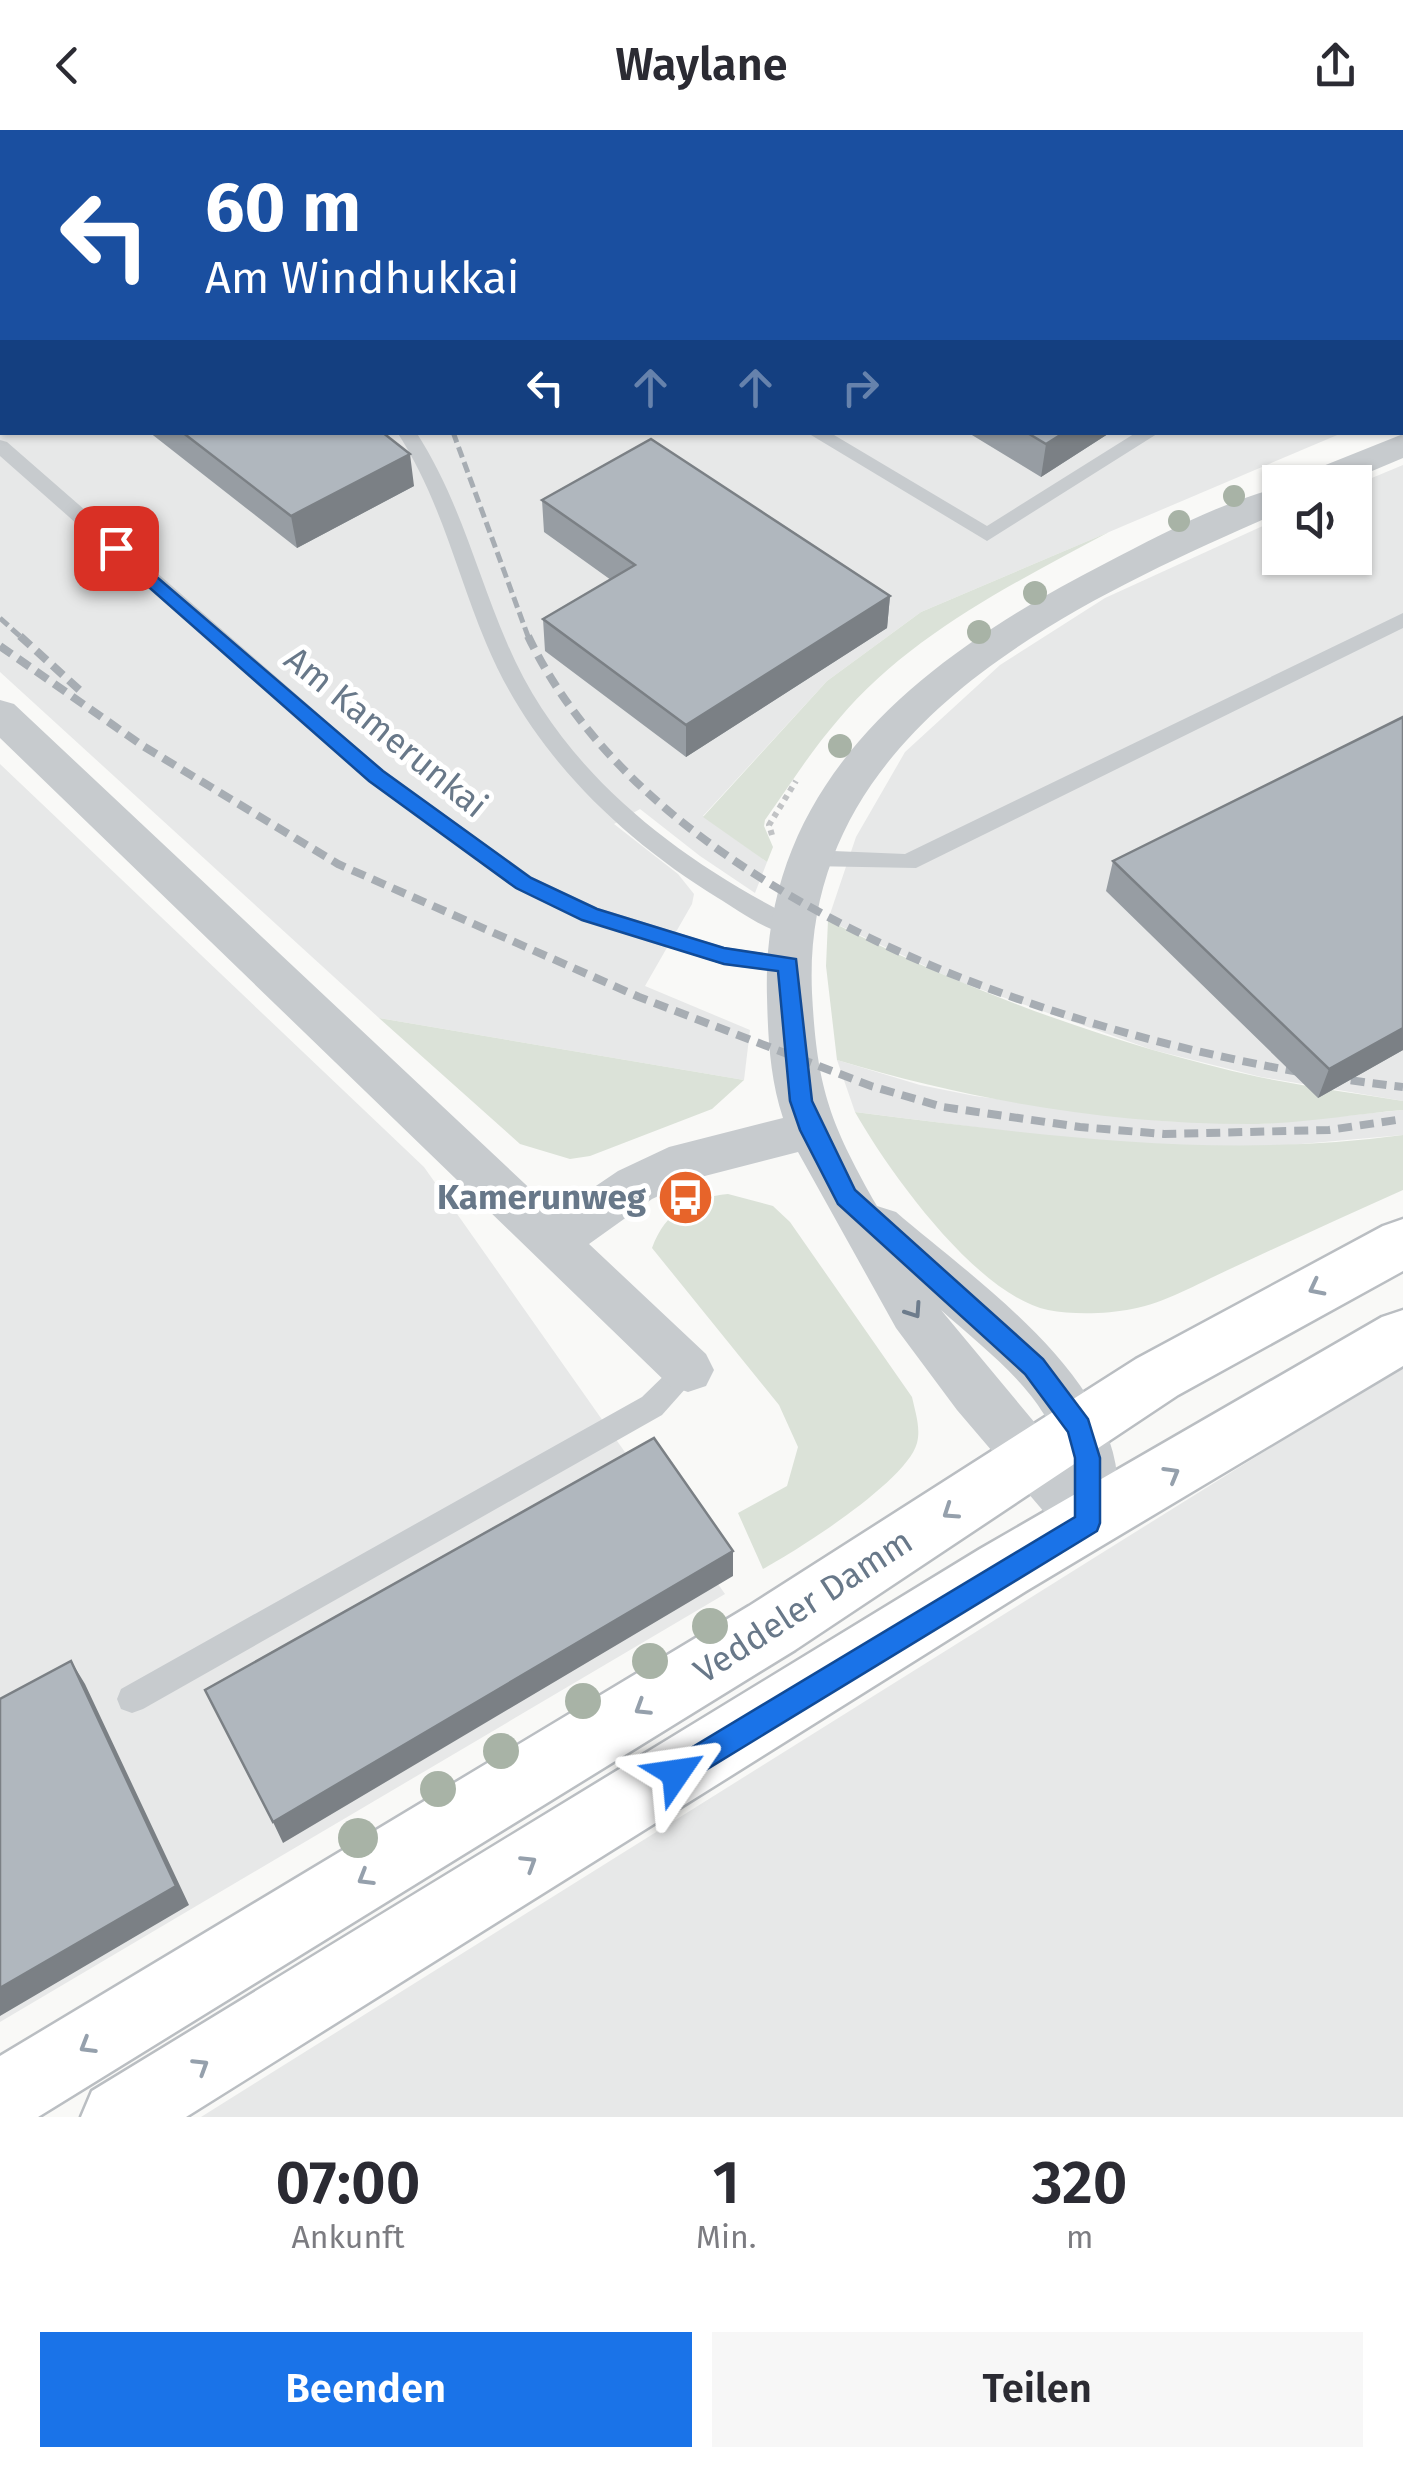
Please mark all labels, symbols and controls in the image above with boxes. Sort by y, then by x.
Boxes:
icon: back [40,38,95,93]
text: Waylane [615,38,788,92]
icon: share [1308,38,1363,93]
text: 60 m [205,166,361,250]
icon: left [40,170,170,300]
text: Am Windhukkai [205,251,520,305]
icon: left [518,360,573,415]
icon: ahead [623,360,678,415]
icon: ahead [728,360,783,415]
icon: right [833,360,888,415]
map controls [1262,465,1372,575]
button: sound [1262,465,1372,575]
pin [74,506,159,591]
icon: arrive [89,521,144,576]
street label: Am Kamerunkai [276,637,496,827]
bus stop icon: Kamerunweg [655,1167,715,1227]
place label: Kamerunweg [437,1176,647,1218]
one-way arrow [1309,1276,1327,1295]
one-way arrow [901,1301,920,1319]
one-way arrow [1161,1466,1179,1486]
one-way arrow [942,1499,960,1518]
street label: Veddeler Damm [686,1520,920,1692]
one-way arrow [635,1696,653,1715]
position arrow [624,1721,728,1825]
one-way arrow [518,1856,536,1875]
one-way arrow [358,1866,376,1885]
one-way arrow [80,2034,98,2053]
one-way arrow [190,2059,208,2078]
text: 07:00 [275,2147,421,2219]
text: 1 [712,2147,740,2219]
text: 320 [1032,2147,1128,2219]
text: Ankunft [292,2218,404,2256]
text: Min. [696,2218,756,2256]
text: m [1066,2218,1093,2256]
button: Beenden [40,2332,692,2447]
button: Teilen [712,2332,1363,2447]

